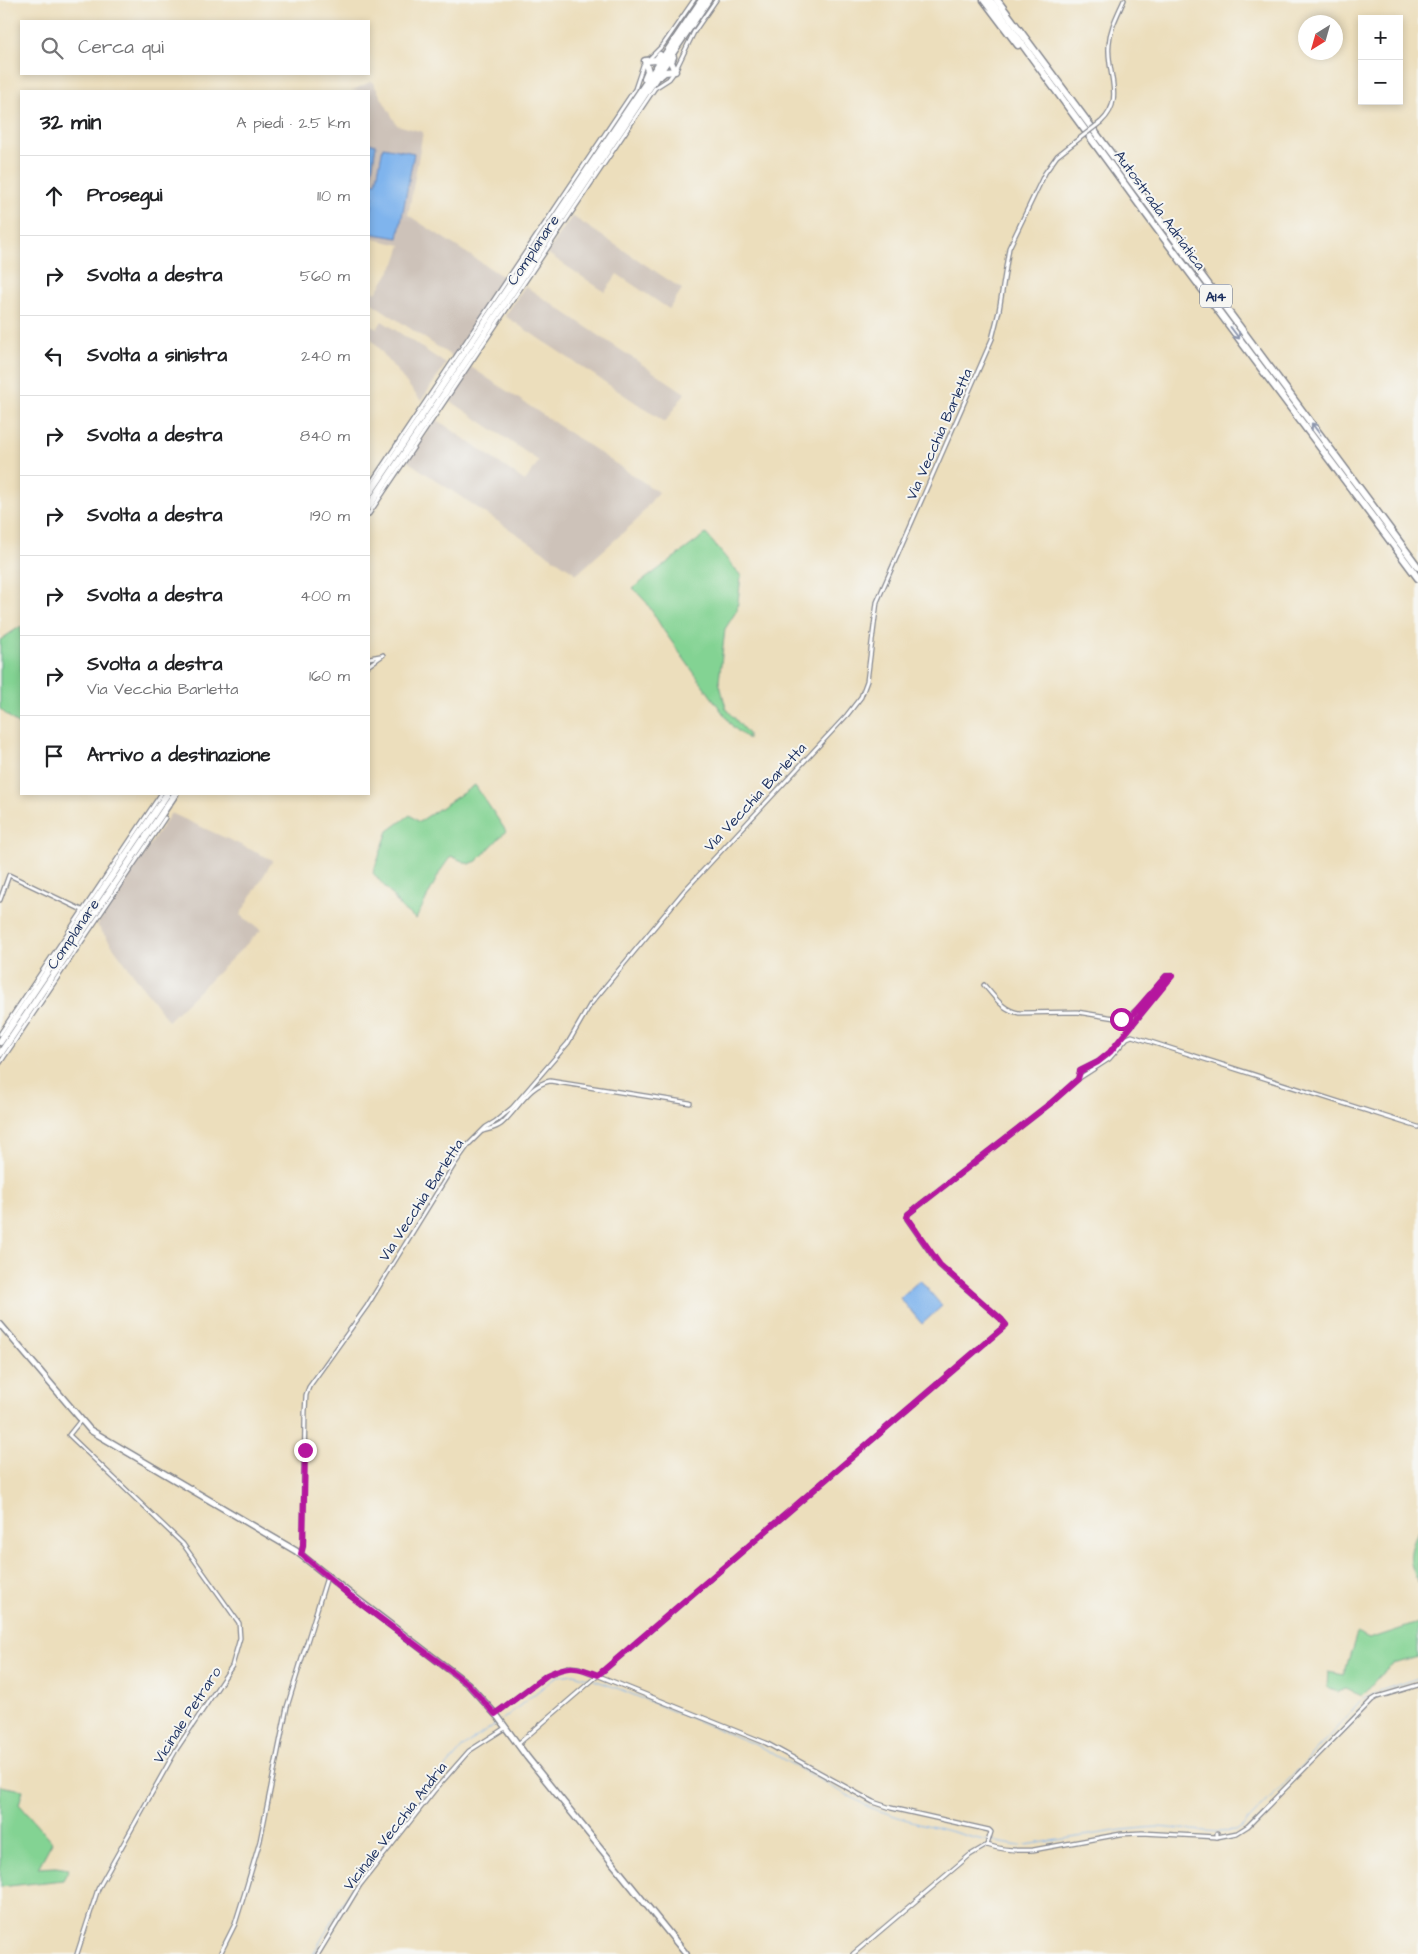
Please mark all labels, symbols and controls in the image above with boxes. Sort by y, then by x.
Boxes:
north arrow [1298,15,1343,60]
map controls [1358,15,1403,105]
button: + [1358,15,1403,60]
search box [20,20,370,75]
icon: search [38,34,66,62]
text: Cerca qui [78,34,164,61]
button: − [1358,60,1403,105]
text: 32 min [40,108,101,137]
text: A piedi · 2.5 km [236,112,350,134]
street label: Autostrada Adriatica [1109,146,1210,275]
icon: ahead [40,182,68,210]
text: Prosegui [87,182,162,209]
text: 110 m [317,185,350,207]
street label: Complanare [502,211,565,290]
icon: right [40,262,68,290]
text: Svolta a destra [87,262,222,289]
text: 560 m [300,265,350,287]
road number: A14 [1200,284,1232,308]
one-way arrow [1230,326,1240,340]
icon: left [40,342,68,370]
text: Svolta a sinistra [87,342,227,369]
text: 240 m [301,345,350,367]
street label: Via Vecchia Barletta [901,365,978,503]
icon: right [40,422,68,450]
text: Svolta a destra [87,422,222,449]
one-way arrow [1311,422,1321,436]
text: 840 m [300,425,350,447]
icon: right [40,502,68,530]
text: Svolta a destra [87,502,222,529]
text: 190 m [310,505,350,527]
icon: right [40,582,68,610]
text: Svolta a destra [87,582,222,609]
text: 400 m [300,585,350,607]
text: Svolta a destra [87,651,222,678]
icon: right [40,662,68,690]
text: 160 m [309,665,350,687]
text: Via Vecchia Barletta [87,678,238,700]
street label: Via Vecchia Barletta [699,738,812,856]
icon: arrive [40,742,68,770]
text: Arrivo a destinazione [87,742,270,769]
street label: Complanare [42,895,105,974]
route start [1110,1008,1133,1031]
street label: Via Vecchia Barletta [374,1135,469,1266]
route end [294,1439,317,1462]
street label: Vicinale Petraro [148,1662,227,1768]
street label: Vicinale Vecchia Andria [339,1757,452,1895]

